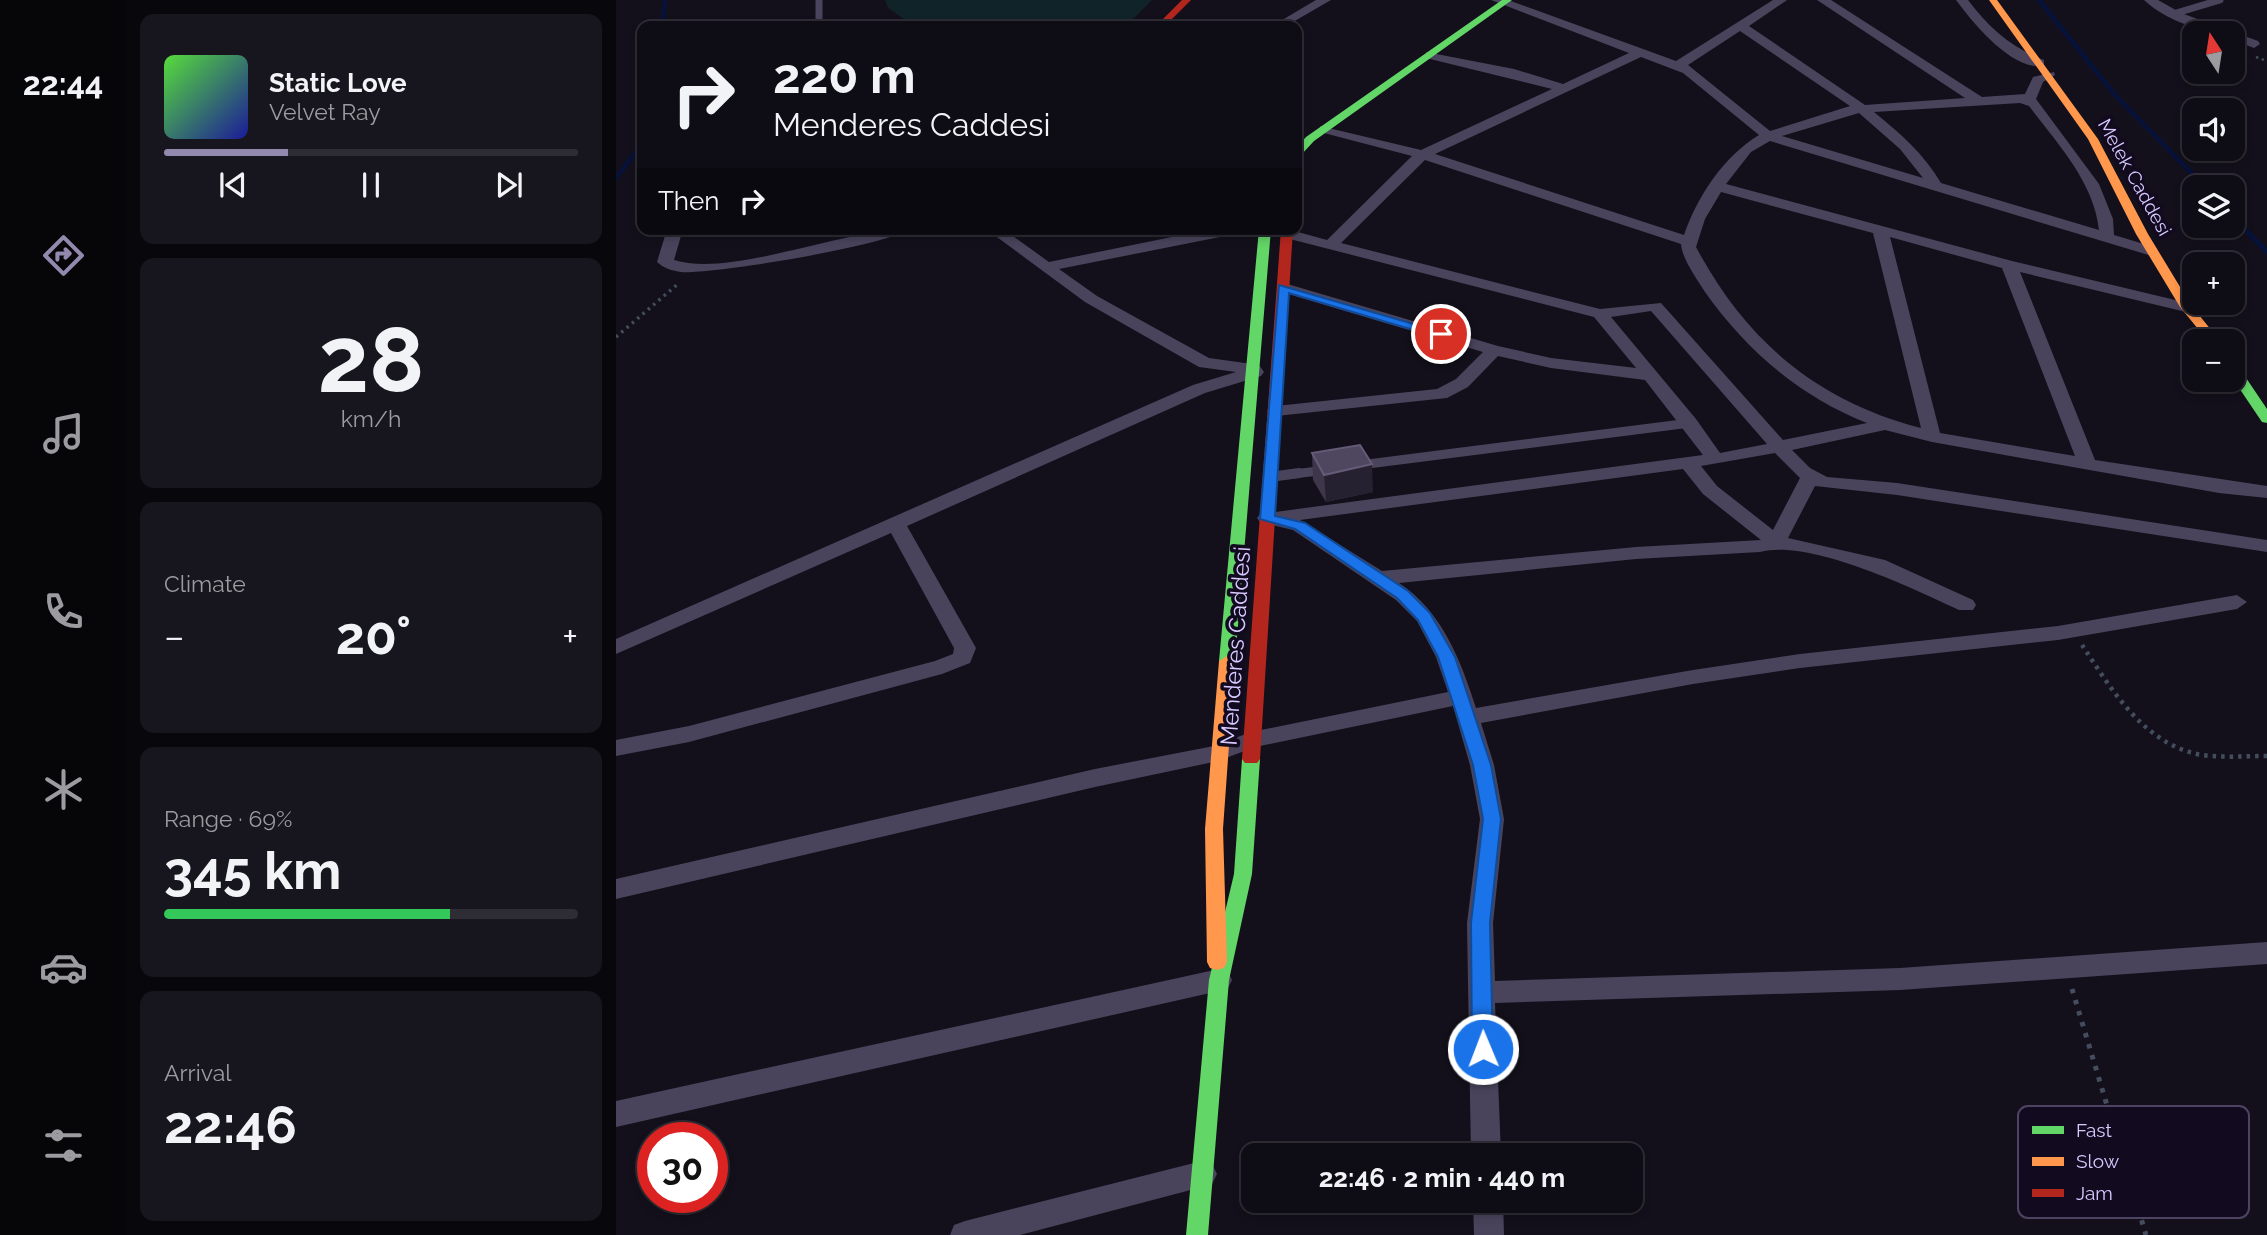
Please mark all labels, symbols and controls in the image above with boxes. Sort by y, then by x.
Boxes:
north arrow [2182,21,2245,84]
map controls [2182,21,2245,392]
text: 220 m [773,47,916,104]
icon: right [658,49,749,140]
text: 22:44 [23,65,103,102]
text: Static Love [269,68,407,98]
text: Velvet Ray [269,98,381,125]
button: sound [2182,98,2245,161]
text: Menderes Caddesi [773,106,1050,143]
street label: Melek Caddesi [2094,115,2176,239]
icon: previous [214,166,252,204]
icon: pause [352,166,390,204]
icon: next [490,166,528,204]
button: layers [2182,175,2245,238]
icon: right [733,182,771,220]
text: Then [658,186,719,216]
icon: directions [39,231,88,280]
button: + [2182,252,2245,315]
pin [1411,304,1471,364]
text: 28 [318,306,424,413]
icon: arrive [1422,315,1460,353]
button: − [2182,329,2245,392]
text: km/h [341,405,401,432]
icon: music [39,409,88,458]
street label: Menderes Caddesi [1215,546,1255,746]
text: Climate [164,570,246,597]
icon: phone [39,587,88,636]
text: 20° [336,605,411,666]
text: − [164,614,184,659]
text: + [562,614,578,659]
icon: climate [39,765,88,814]
text: Range · 69% [164,805,292,832]
text: 345 km [164,840,341,901]
icon: car [39,943,88,992]
position arrow [1446,1012,1520,1086]
text: Arrival [164,1059,231,1086]
text: 22:46 [164,1094,297,1155]
legend [2018,1106,2249,1218]
text: Fast [2076,1119,2112,1141]
icon: filters [39,1121,88,1170]
speed limit sign: 30 [637,1122,728,1213]
text: Slow [2076,1150,2120,1172]
text: 22:46 · 2 min · 440 m [1319,1163,1565,1193]
text: Jam [2076,1182,2113,1204]

